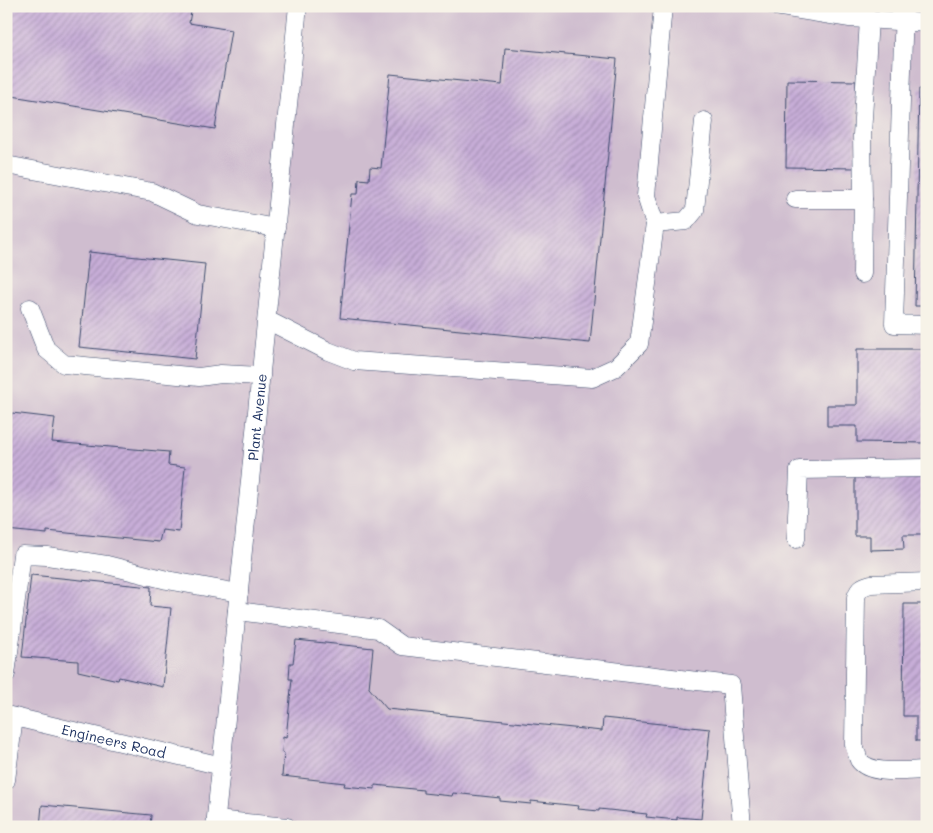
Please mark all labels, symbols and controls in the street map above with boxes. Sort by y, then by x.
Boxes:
street label: Plant Avenue [243,372,270,462]
street label: Engineers Road [60,719,168,762]

